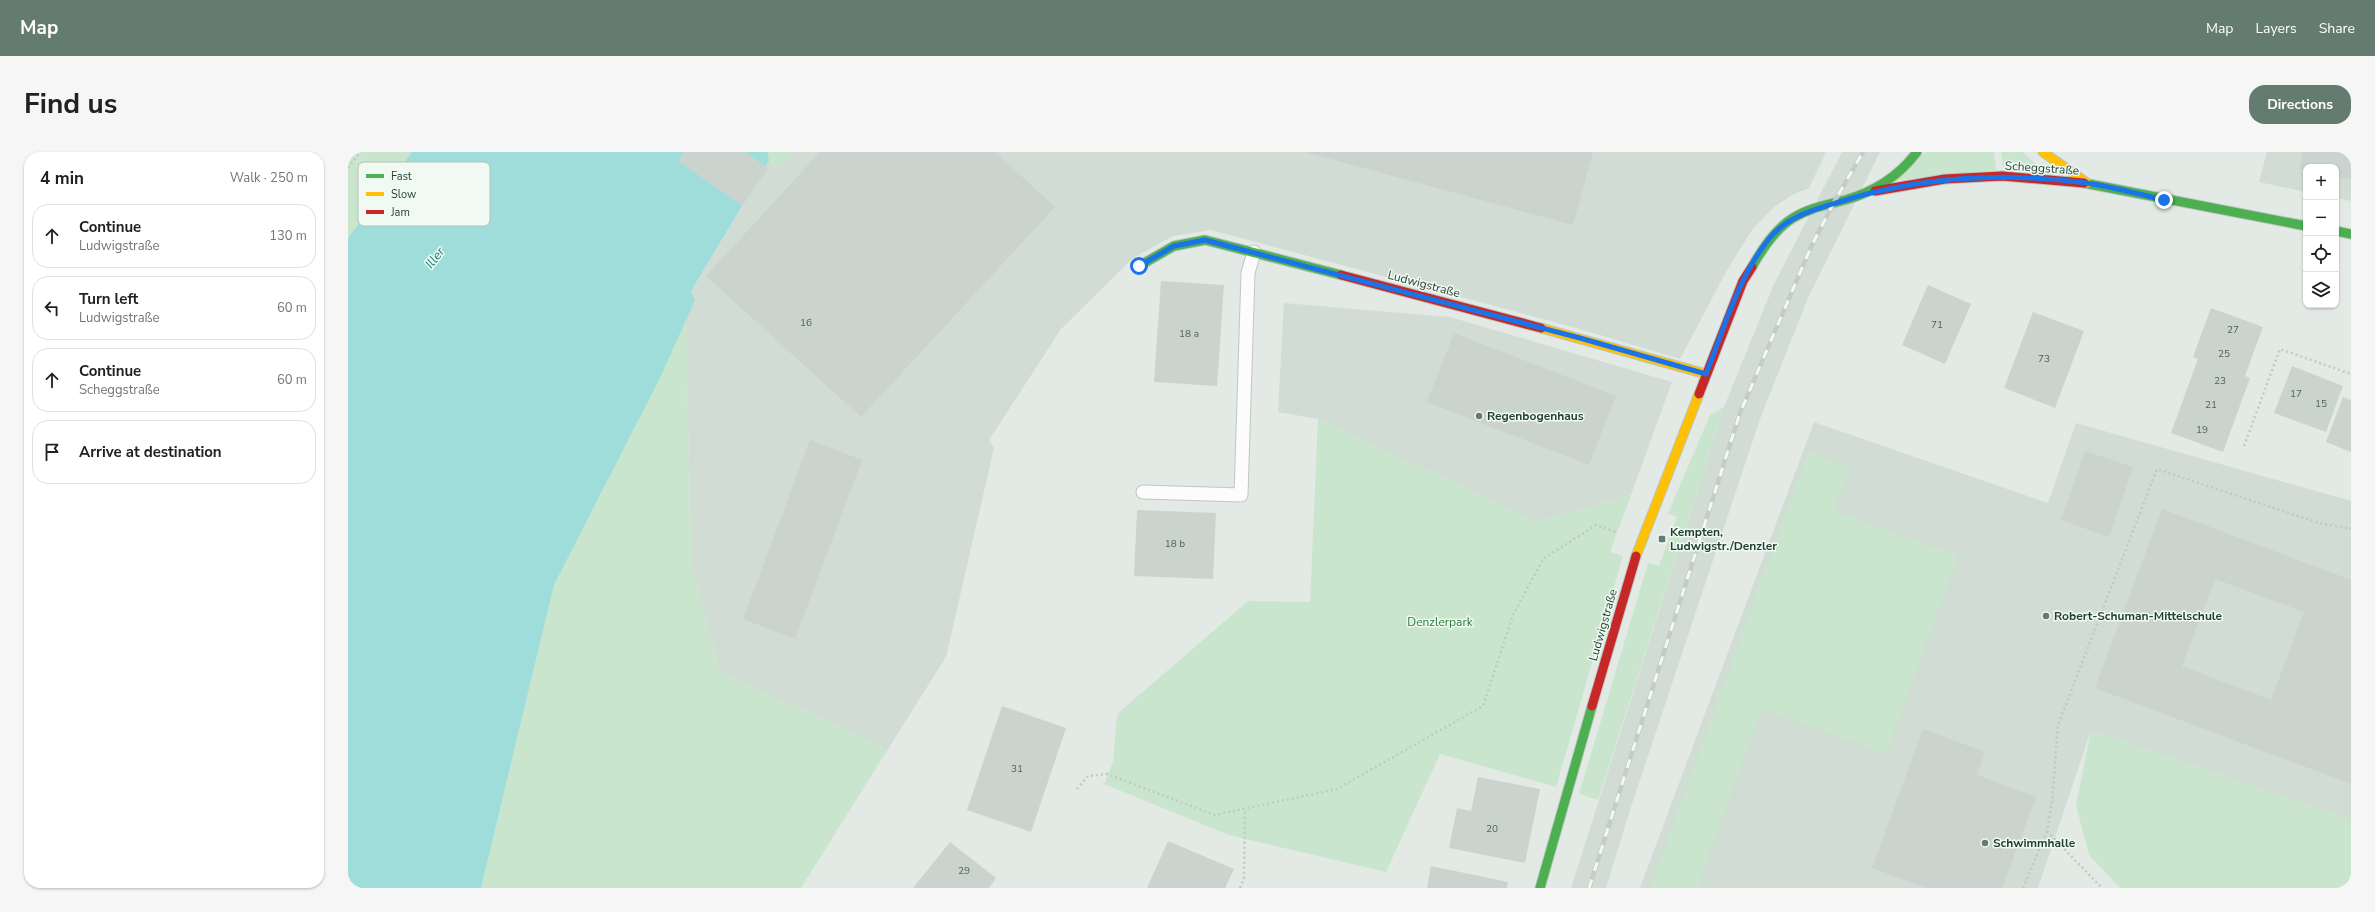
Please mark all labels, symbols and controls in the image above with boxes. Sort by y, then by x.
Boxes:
text: Map [20,15,58,41]
text: Map [2206,19,2233,38]
text: Layers [2255,19,2297,38]
text: Share [2319,19,2355,38]
text: Find us [24,85,118,123]
button: Directions [2249,85,2351,124]
street label: Scheggstraße [2004,157,2080,179]
legend [358,162,490,226]
map controls [2303,164,2339,308]
button: + [2303,164,2339,200]
text: 4 min [40,167,84,190]
text: Walk · 250 m [230,169,308,187]
text: Fast [391,169,412,184]
text: Slow [391,187,416,202]
route end [2155,191,2173,209]
button: − [2303,200,2339,236]
text: Jam [390,205,410,220]
text: Continue [79,217,141,237]
icon: ahead [41,225,63,247]
text: 130 m [269,227,307,245]
button: locate [2303,236,2339,272]
text: Ludwigstraße [79,237,160,255]
water label: Iller [421,243,449,272]
route start [1130,257,1148,275]
street label: Ludwigstraße [1386,267,1462,301]
button: layers [2303,272,2339,308]
text: Turn left [79,289,138,309]
icon: left [41,297,63,319]
text: 60 m [277,299,307,317]
text: Ludwigstraße [79,309,160,327]
house number: 16 [800,316,812,330]
house number: 71 [1931,318,1943,332]
house number: 27 [2227,323,2239,337]
house number: 18 a [1179,327,1199,341]
house number: 25 [2218,347,2230,361]
house number: 73 [2038,352,2050,366]
text: Continue [79,361,141,381]
icon: ahead [41,369,63,391]
text: 60 m [277,371,307,389]
house number: 23 [2214,374,2226,388]
text: Scheggstraße [79,381,160,399]
house number: 17 [2290,387,2302,401]
house number: 15 [2315,397,2327,411]
house number: 21 [2205,398,2217,412]
place label: Regenbogenhaus [1487,408,1584,424]
marker: Regenbogenhaus [1474,411,1484,421]
house number: 19 [2196,423,2208,437]
icon: arrive [41,441,63,463]
text: Arrive at destination [79,442,222,462]
place label: Kempten, Ludwigstr./Denzler [1670,524,1777,554]
marker: Kempten, Ludwigstr./Denzler [1657,534,1667,544]
house number: 18 b [1165,537,1185,551]
street label: Ludwigstraße [1585,587,1621,663]
place label: Robert-Schuman-Mittelschule [2054,608,2223,624]
marker: Robert-Schuman-Mittelschule [2041,611,2051,621]
park label: Denzlerpark [1407,614,1474,630]
house number: 31 [1011,762,1023,776]
house number: 20 [1486,822,1498,836]
place label: Schwimmhalle [1993,835,2076,851]
marker: Schwimmhalle [1980,838,1990,848]
house number: 29 [958,864,970,878]

